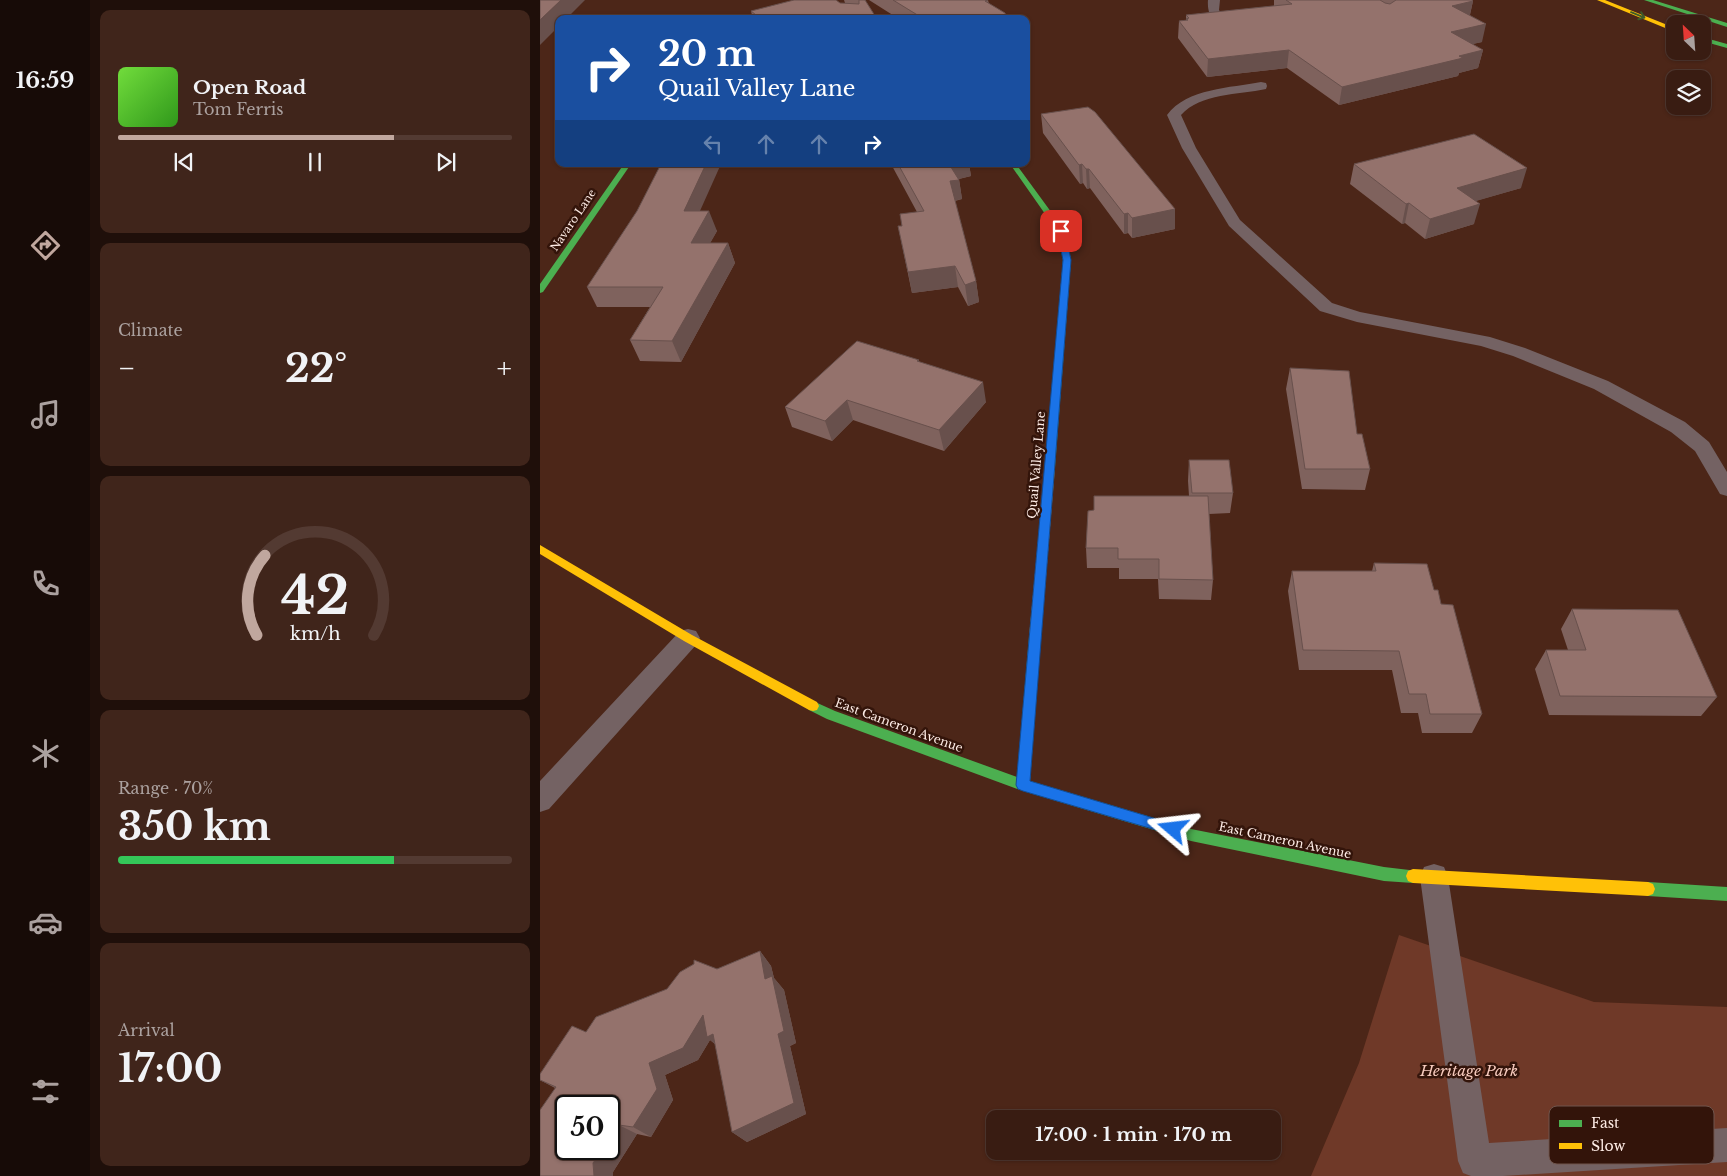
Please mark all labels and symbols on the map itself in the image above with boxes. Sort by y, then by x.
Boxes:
one-way arrow [1629,11,1645,20]
north arrow [1666,15,1711,60]
street label: Navaro Lane [547,186,599,254]
pin [1040,210,1082,252]
street label: Quail Valley Lane [1024,411,1048,519]
street label: East Cameron Avenue [833,695,965,755]
position arrow [1146,802,1198,854]
street label: East Cameron Avenue [1217,819,1353,861]
park label: Heritage Park [1419,1061,1518,1080]
speed limit sign: 50 [555,1095,620,1160]
legend [1549,1106,1714,1164]
text: Fast [1591,1114,1620,1132]
text: Slow [1591,1137,1625,1155]

